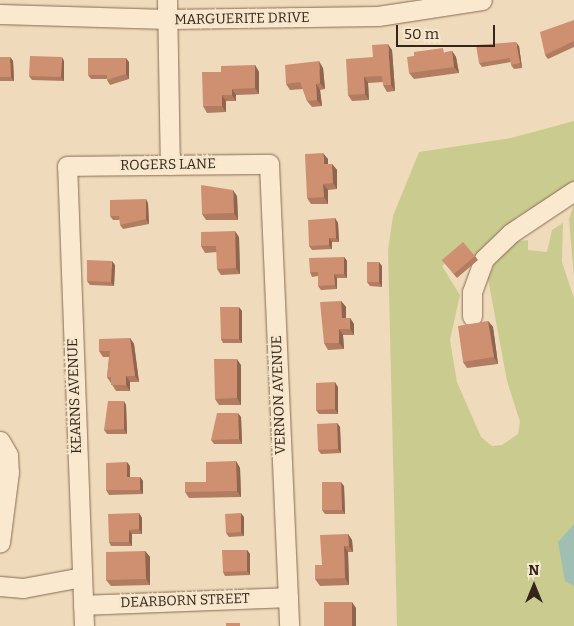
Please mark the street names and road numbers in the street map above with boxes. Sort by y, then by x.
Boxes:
street label: MARGUERITE DRIVE [174,9,310,29]
street label: ROGERS LANE [120,156,216,174]
street label: VERNON AVENUE [269,335,289,455]
street label: KEARNS AVENUE [65,338,85,454]
street label: DEARBORN STREET [120,590,250,612]

